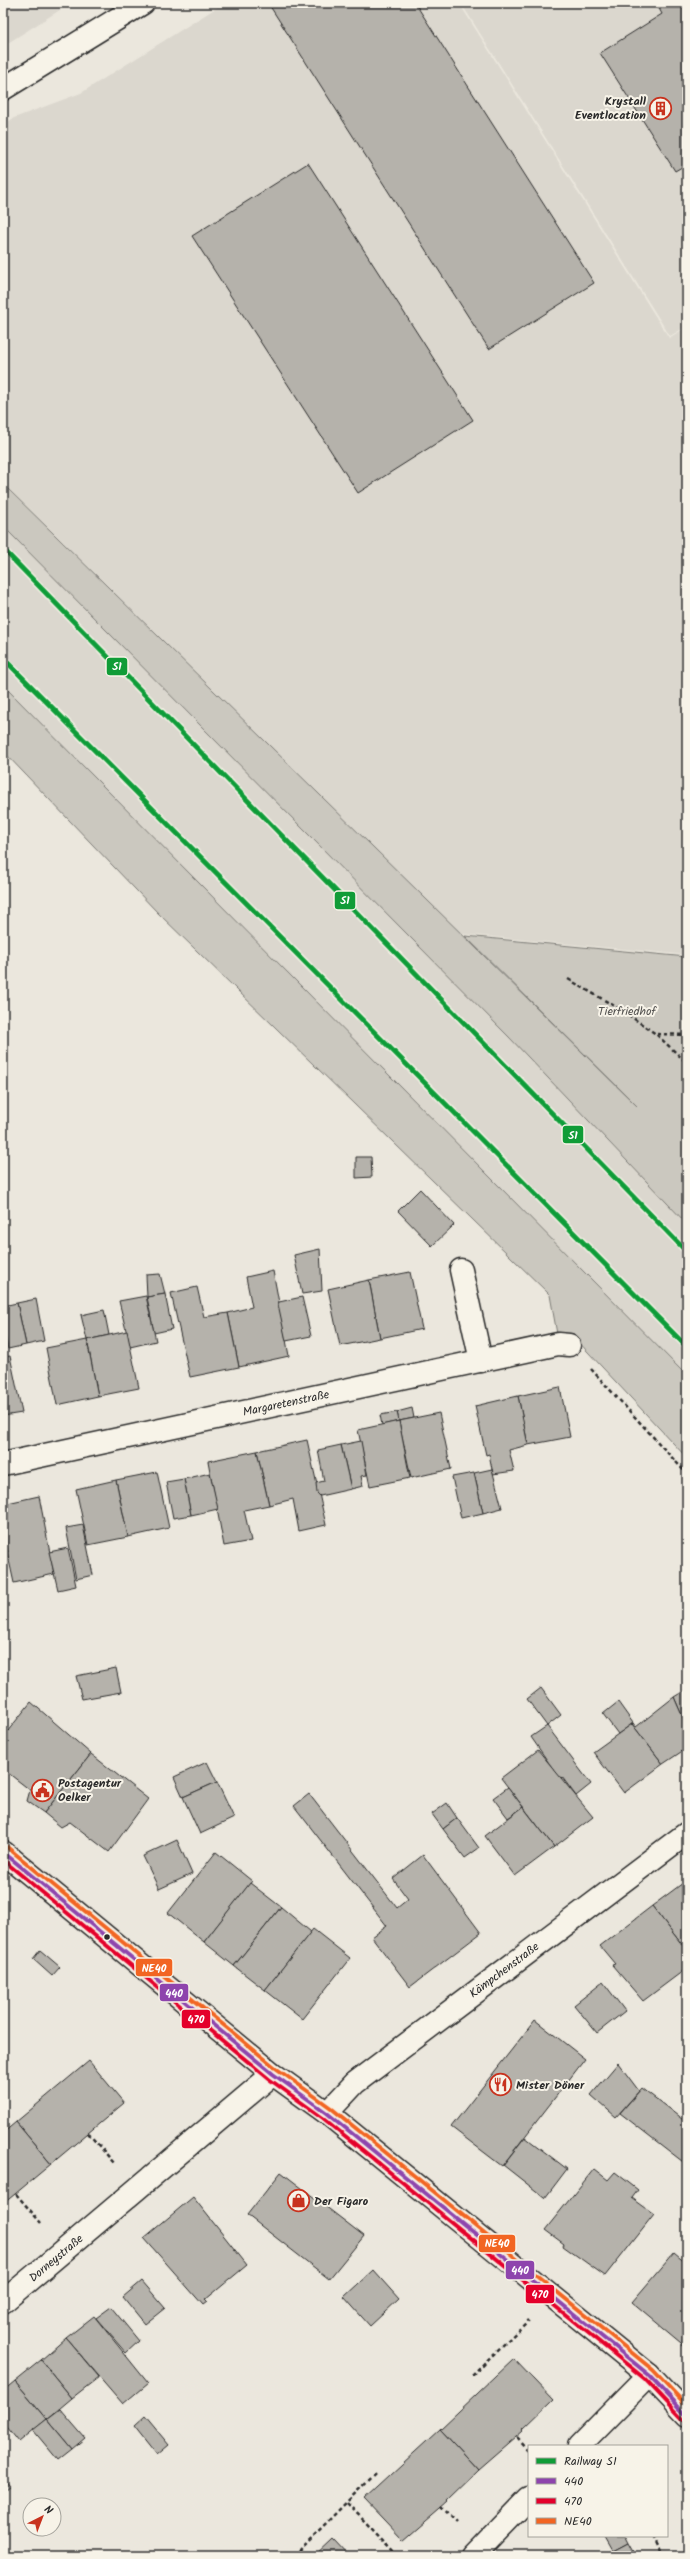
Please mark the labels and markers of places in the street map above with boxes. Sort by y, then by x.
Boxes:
place label: Krystall Eventlocation [575,92,647,125]
building icon: Krystall Eventlocation [648,95,674,121]
place label: Postagentur Oelker [58,1774,122,1807]
public building icon: Postagentur Oelker [29,1777,55,1803]
unlabelled marker [102,1932,112,1942]
restaurant icon: Mister Döner [488,2072,514,2098]
place label: Mister Döner [516,2076,585,2095]
shop icon: Der Figaro [285,2188,311,2214]
place label: Der Figaro [314,2192,369,2211]

